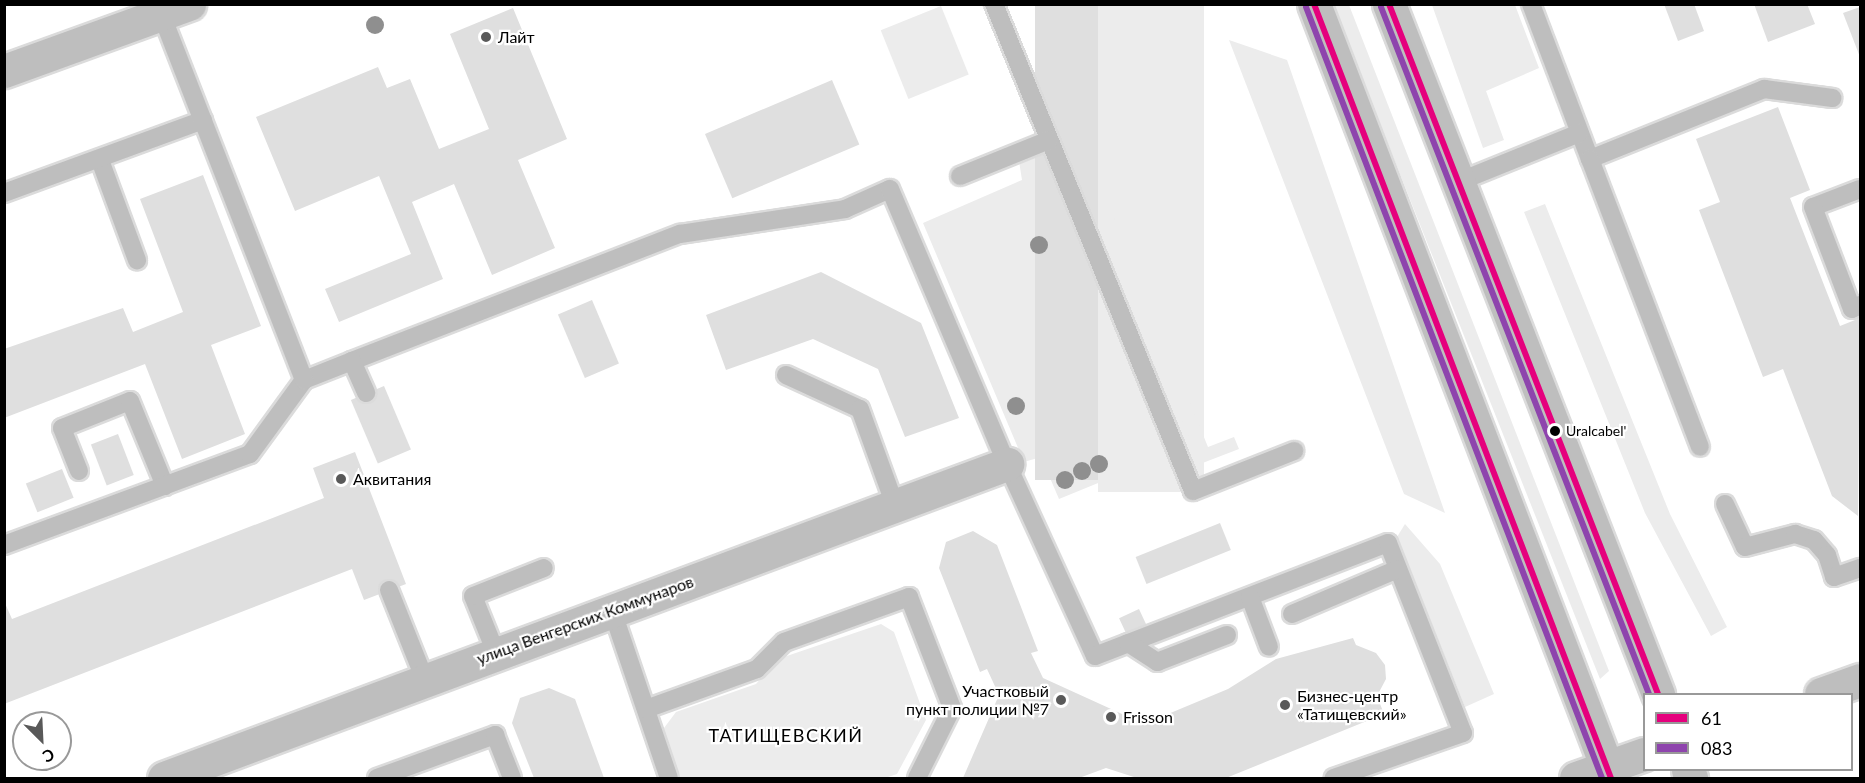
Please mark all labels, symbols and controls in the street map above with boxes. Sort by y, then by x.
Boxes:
place label: Лайт [498,27,535,47]
marker: Лайт [479,30,493,44]
place label: Uralcabel' [1566,423,1626,439]
marker: Uralcabel' [1549,425,1561,437]
place label: Аквитания [353,469,431,489]
marker: Аквитания [334,472,348,486]
street label: улица Венгерских Коммунаров [474,572,696,668]
place label: Участковый пункт полиции №7 [906,681,1049,719]
place label: Бизнес-центр «Татищевский» [1297,686,1407,724]
marker: Участковый пункт полиции №7 [1054,693,1068,707]
legend [1643,693,1853,771]
marker: Бизнес-центр «Татищевский» [1278,698,1292,712]
place label: Frisson [1123,707,1173,727]
text: 61 [1701,707,1722,729]
marker: Frisson [1104,710,1118,724]
north arrow [12,711,72,771]
district label: ТАТИЩЕВСКИЙ [709,724,863,746]
text: 083 [1701,737,1732,759]
text: С [40,745,57,767]

